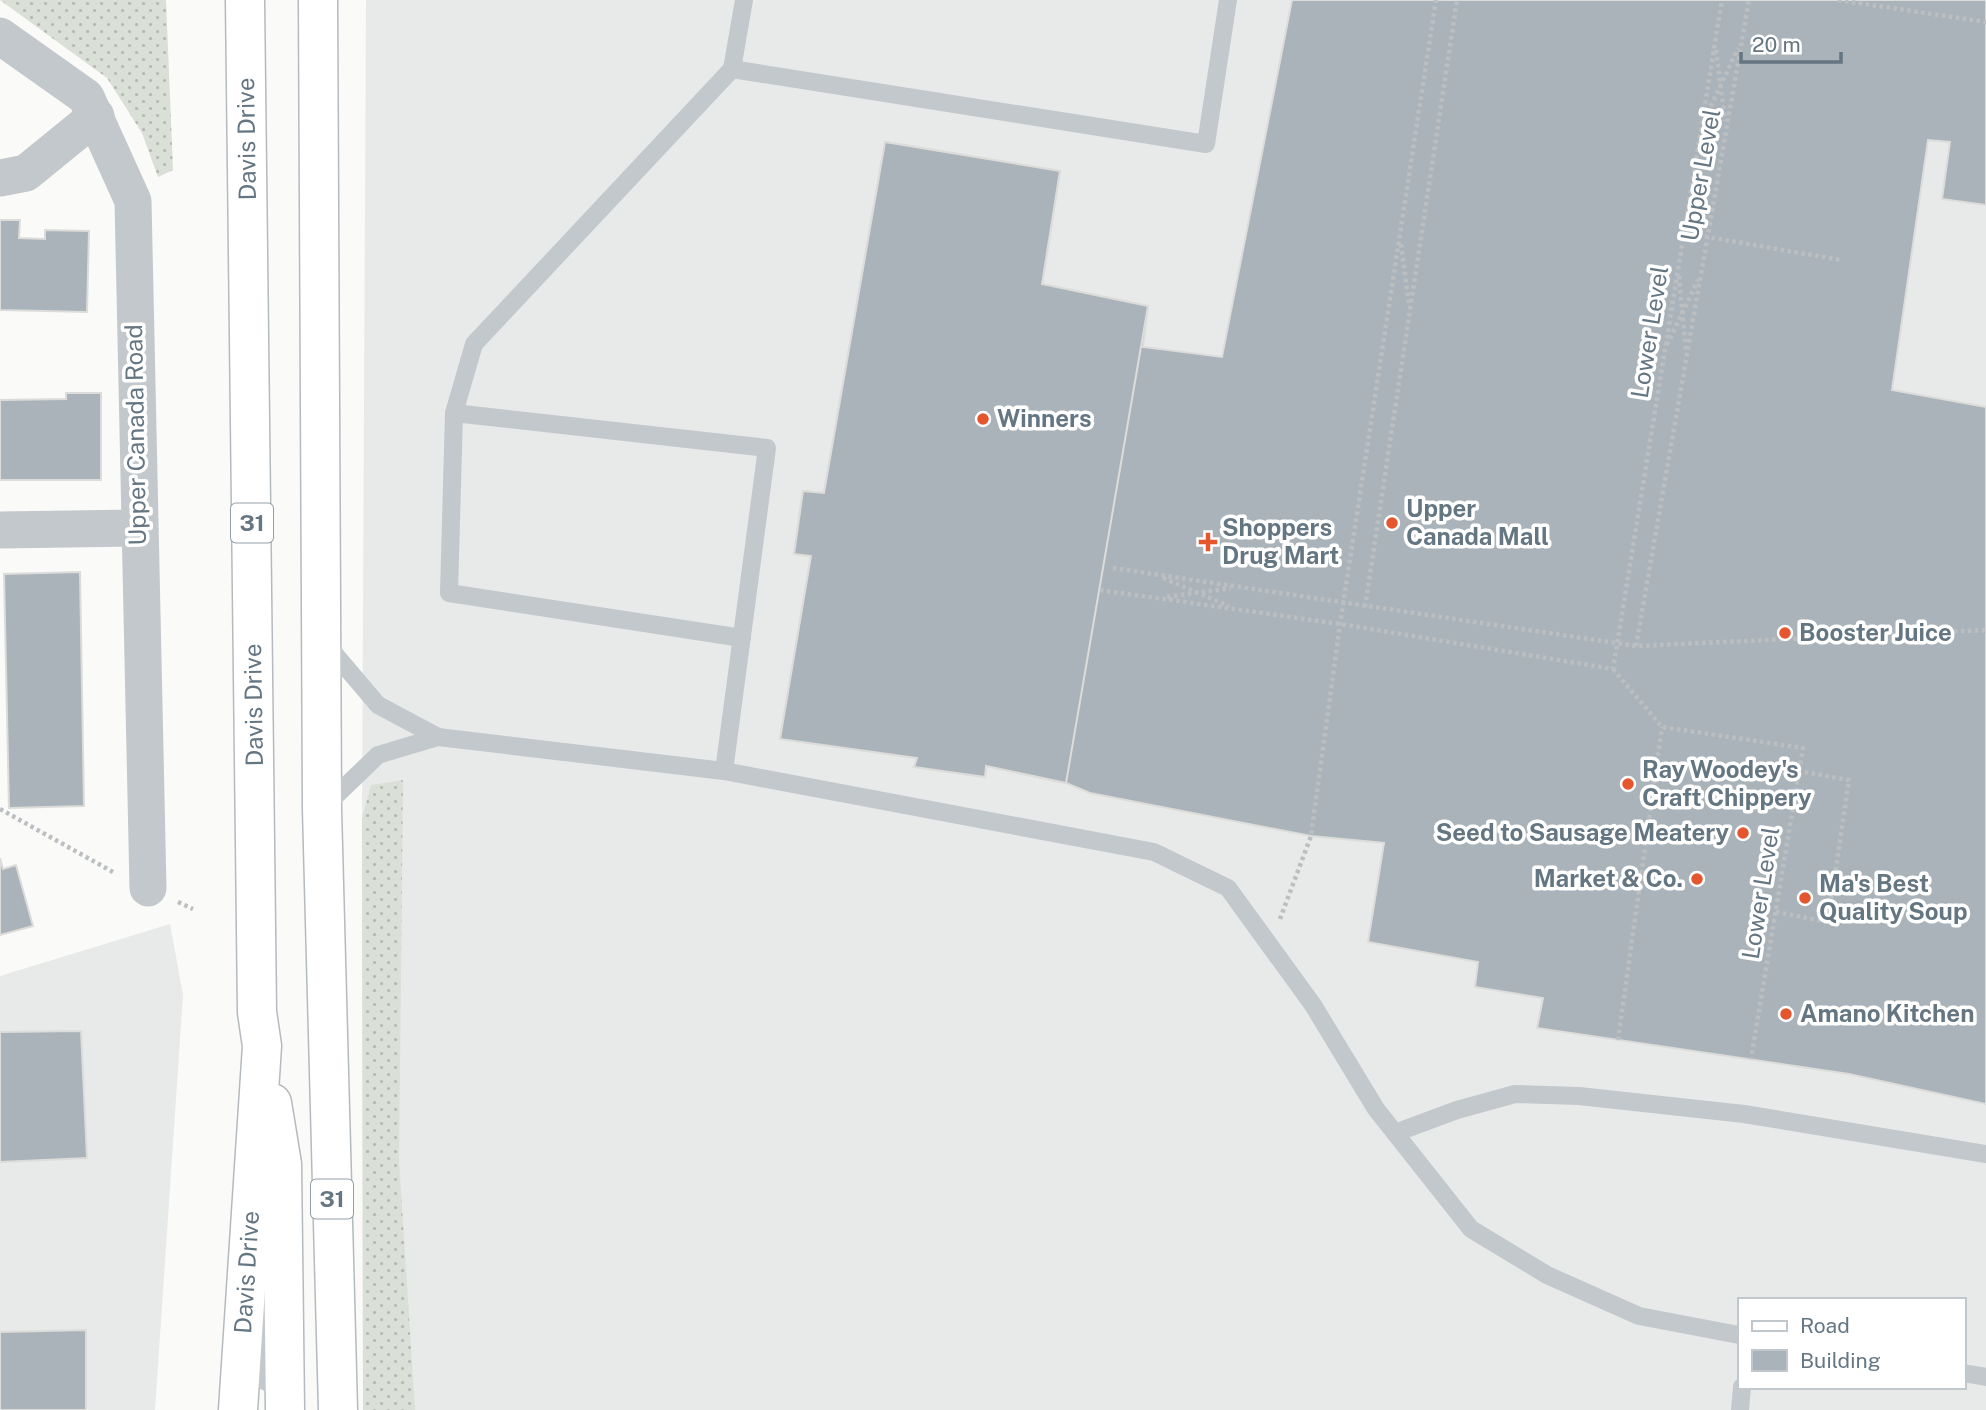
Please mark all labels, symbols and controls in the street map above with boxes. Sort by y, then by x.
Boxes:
scale bar [1741,21,1841,65]
text: 20 m [1752,32,1801,57]
street label: Davis Drive [231,77,261,201]
street label: Upper Level [1675,107,1725,243]
street label: Lower Level [1625,264,1673,400]
street label: Upper Canada Road [119,324,151,546]
place label: Winners [997,404,1092,432]
marker: Winners [975,411,991,427]
place label: Upper Canada Mall [1406,494,1549,550]
road number: 31 [231,503,273,542]
place label: Shoppers Drug Mart [1222,513,1339,569]
marker: Upper Canada Mall [1384,515,1400,531]
marker: Shoppers Drug Mart [1200,534,1216,550]
place label: Booster Juice [1799,618,1952,646]
marker: Booster Juice [1777,625,1793,641]
street label: Davis Drive [238,643,268,767]
place label: Ray Woodey's Craft Chippery [1642,755,1812,811]
marker: Ray Woodey's Craft Chippery [1620,776,1636,792]
place label: Seed to Sausage Meatery [1436,818,1729,846]
marker: Seed to Sausage Meatery [1735,825,1751,841]
street label: Lower Level [1736,825,1784,961]
place label: Market & Co. [1534,864,1683,892]
place label: Ma's Best Quality Soup [1819,869,1968,925]
marker: Market & Co. [1689,871,1705,887]
marker: Ma's Best Quality Soup [1797,890,1813,906]
place label: Amano Kitchen [1800,999,1974,1027]
marker: Amano Kitchen [1778,1006,1794,1022]
road number: 31 [311,1180,353,1218]
street label: Davis Drive [228,1210,264,1335]
legend [1738,1298,1965,1389]
text: Road [1800,1313,1850,1338]
text: Building [1800,1348,1881,1373]

